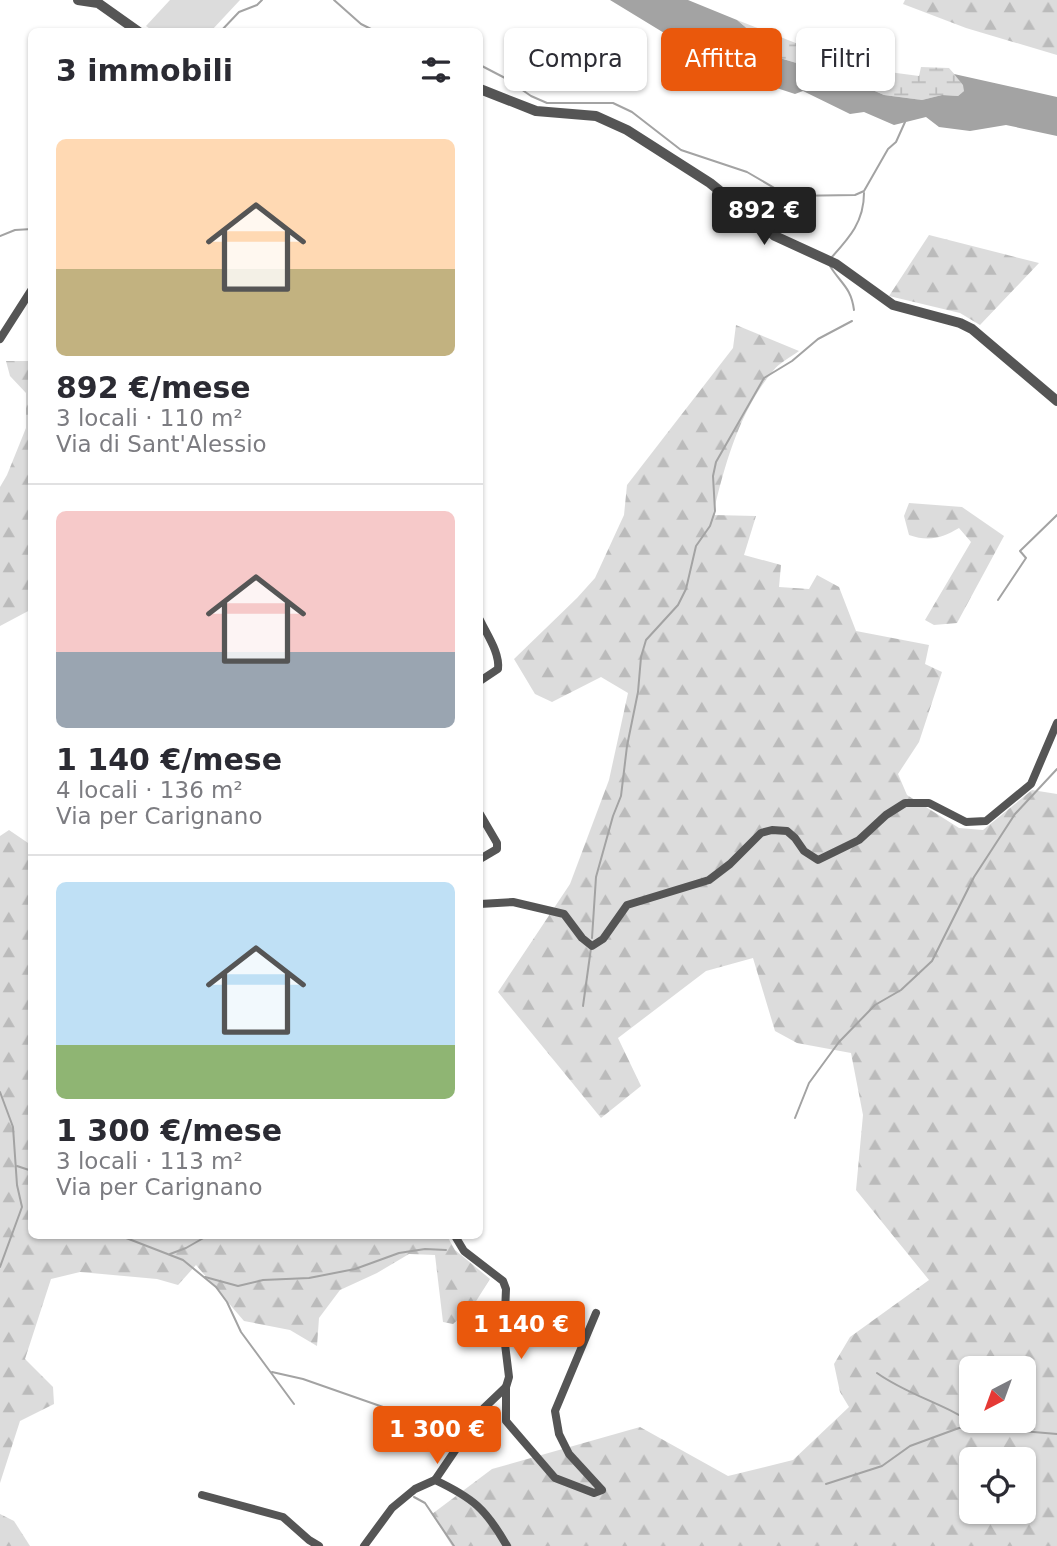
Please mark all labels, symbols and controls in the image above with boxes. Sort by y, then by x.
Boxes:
chip: Compra [504,28,647,91]
chip: Affitta [661,28,782,91]
chip: Filtri [796,28,895,91]
icon: filters [417,51,455,89]
text: 3 immobili [56,53,233,88]
icon: home [193,184,319,310]
pin: 892 € [715,188,813,247]
text: 892 € [728,197,800,223]
text: 892 €/mese [56,370,251,405]
text: 3 locali · 110 m² [56,405,243,431]
text: Via di Sant'Alessio [56,431,267,457]
icon: home [193,556,319,682]
text: 1 140 €/mese [56,742,282,777]
text: 4 locali · 136 m² [56,777,243,803]
text: Via per Carignano [56,803,262,829]
icon: home [193,927,319,1053]
text: 1 300 €/mese [56,1113,282,1148]
text: 3 locali · 113 m² [56,1148,243,1174]
text: Via per Carignano [56,1174,262,1200]
pin: 1 140 € [456,1302,586,1361]
text: 1 140 € [473,1311,569,1337]
north arrow [959,1356,1036,1433]
map controls [959,1356,1036,1524]
pin: 1 300 € [372,1406,502,1466]
text: 1 300 € [389,1416,485,1442]
button: locate [959,1447,1036,1524]

